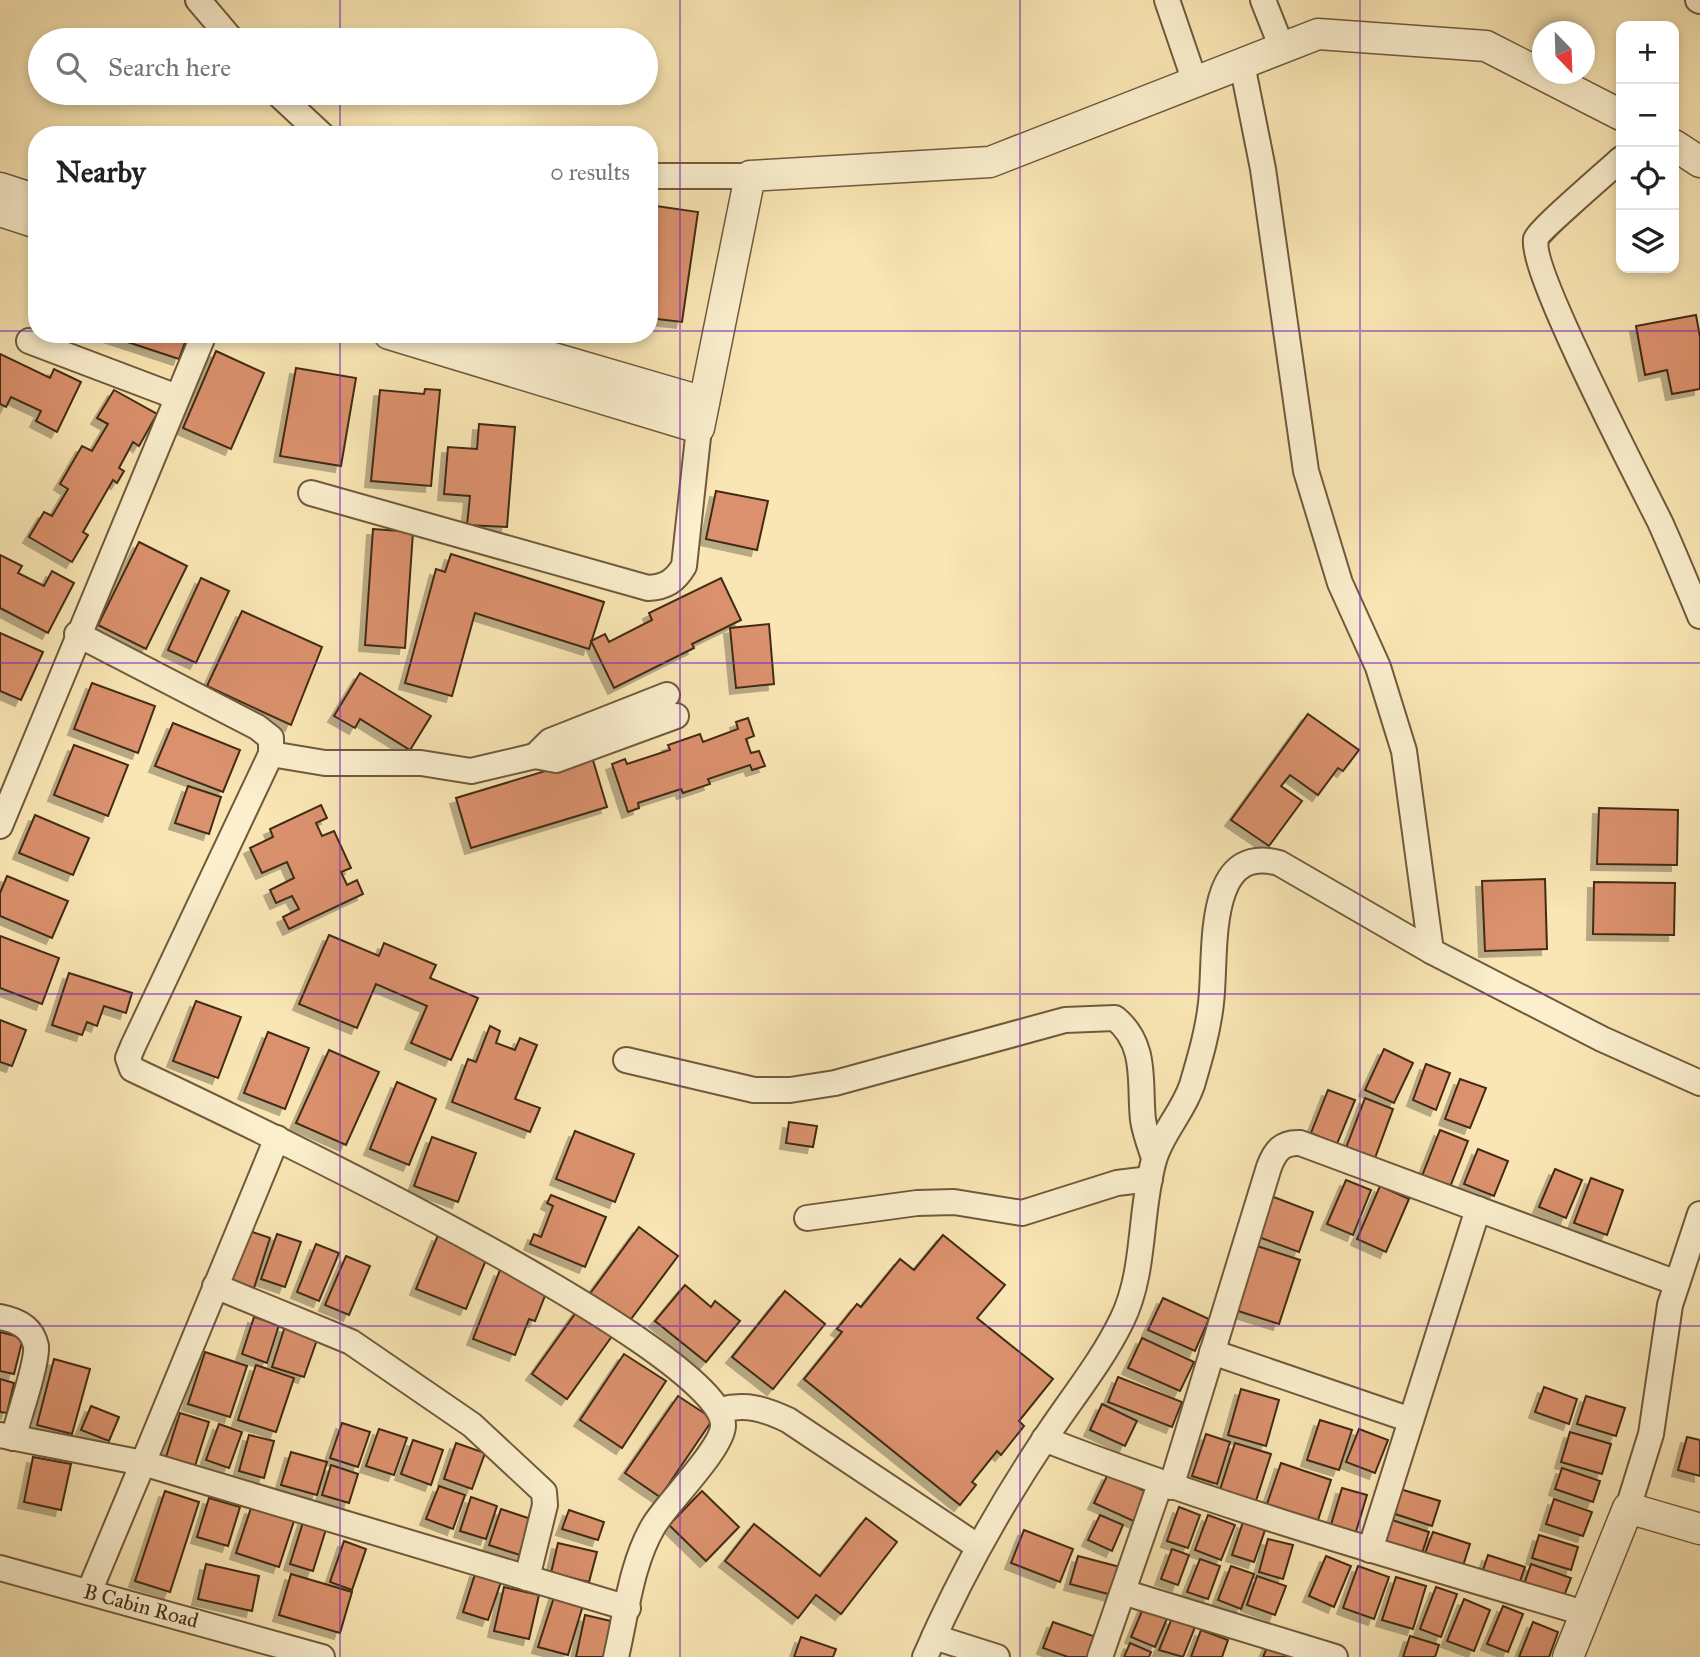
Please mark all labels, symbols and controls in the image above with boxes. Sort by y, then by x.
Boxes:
north arrow [1532,21,1595,84]
map controls [1616,21,1679,273]
button: + [1616,21,1679,84]
search box [28,28,658,105]
icon: search [52,48,90,86]
text: Search here [108,51,231,83]
button: − [1616,84,1679,147]
button: locate [1616,147,1679,210]
text: Nearby [56,154,146,190]
text: 0 results [550,158,630,186]
button: layers [1616,210,1679,273]
street label: B Cabin Road [81,1578,202,1634]

